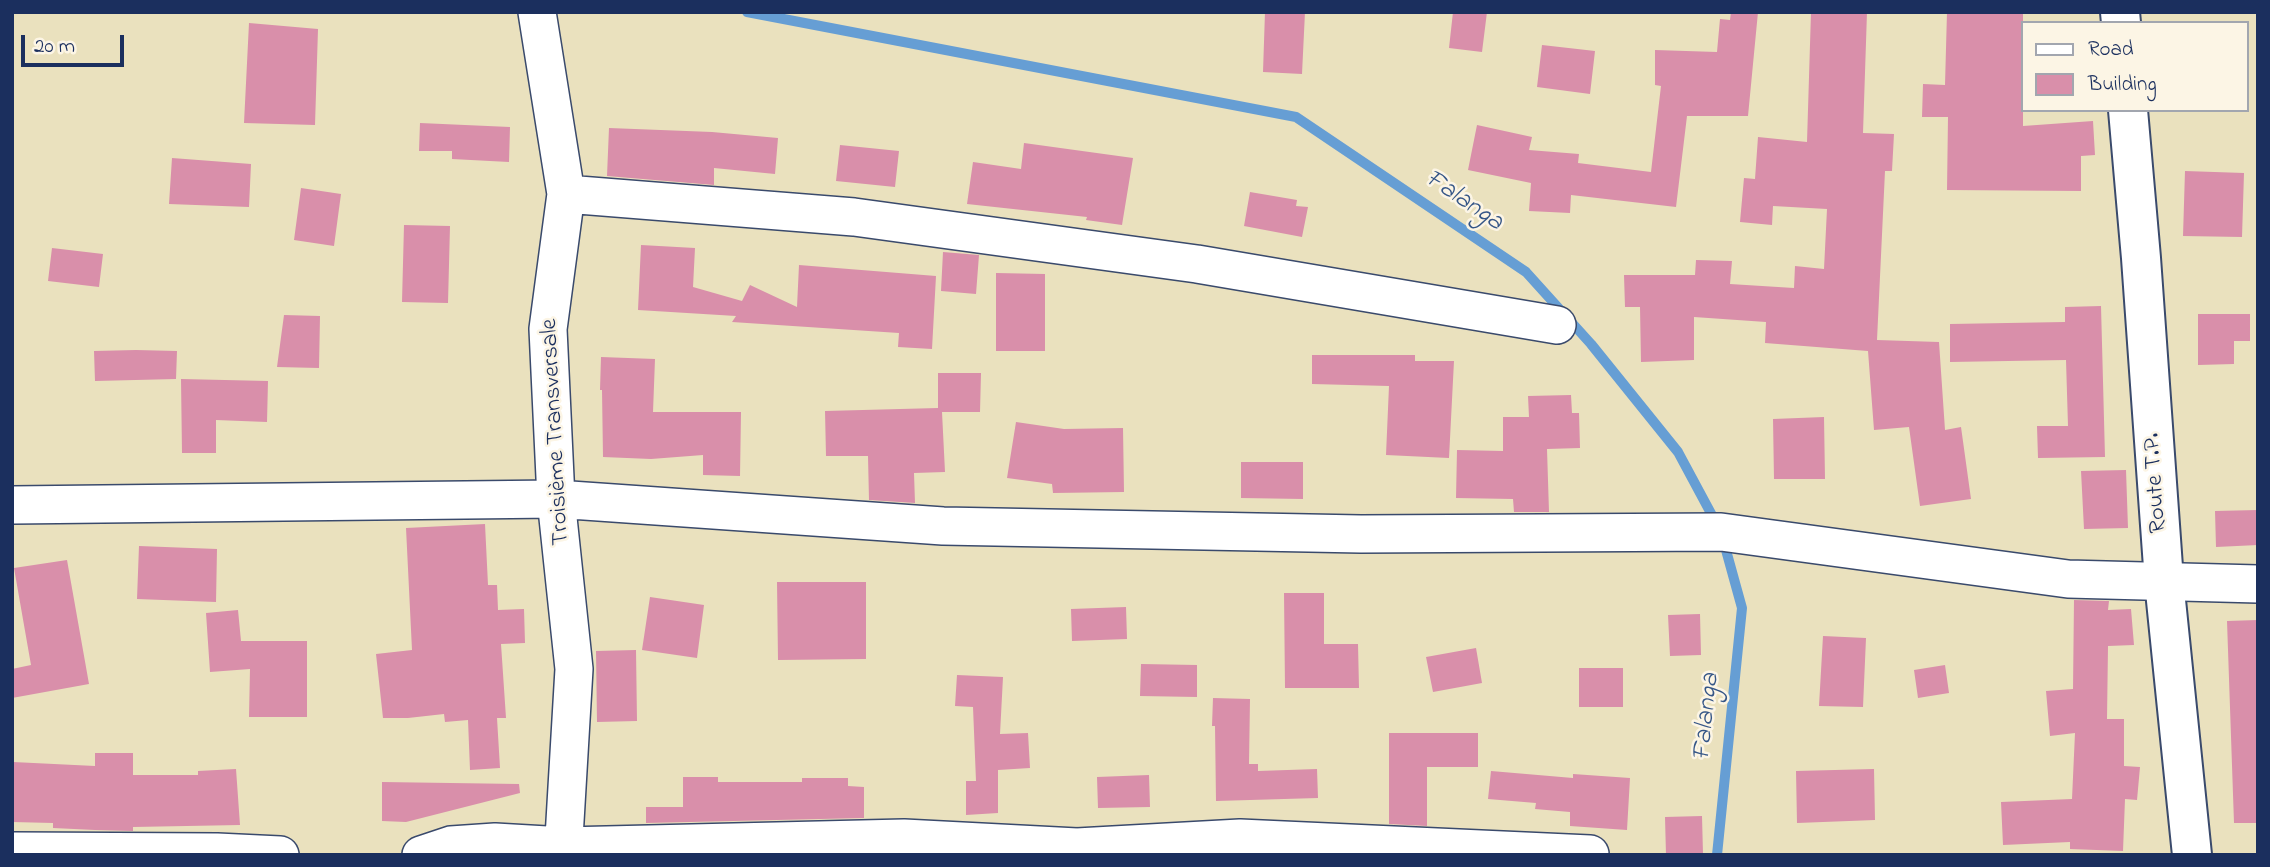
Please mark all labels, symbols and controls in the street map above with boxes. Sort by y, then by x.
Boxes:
scale bar [24,21,128,65]
legend [2022,21,2249,112]
text: 20 m [34,32,75,62]
text: Road [2088,35,2134,65]
text: Building [2088,70,2157,100]
water label: Falanga [1418,165,1508,239]
street label: Troisième Transversale [537,318,577,546]
street label: Route T.P. [2139,432,2175,534]
water label: Falanga [1688,672,1728,762]

